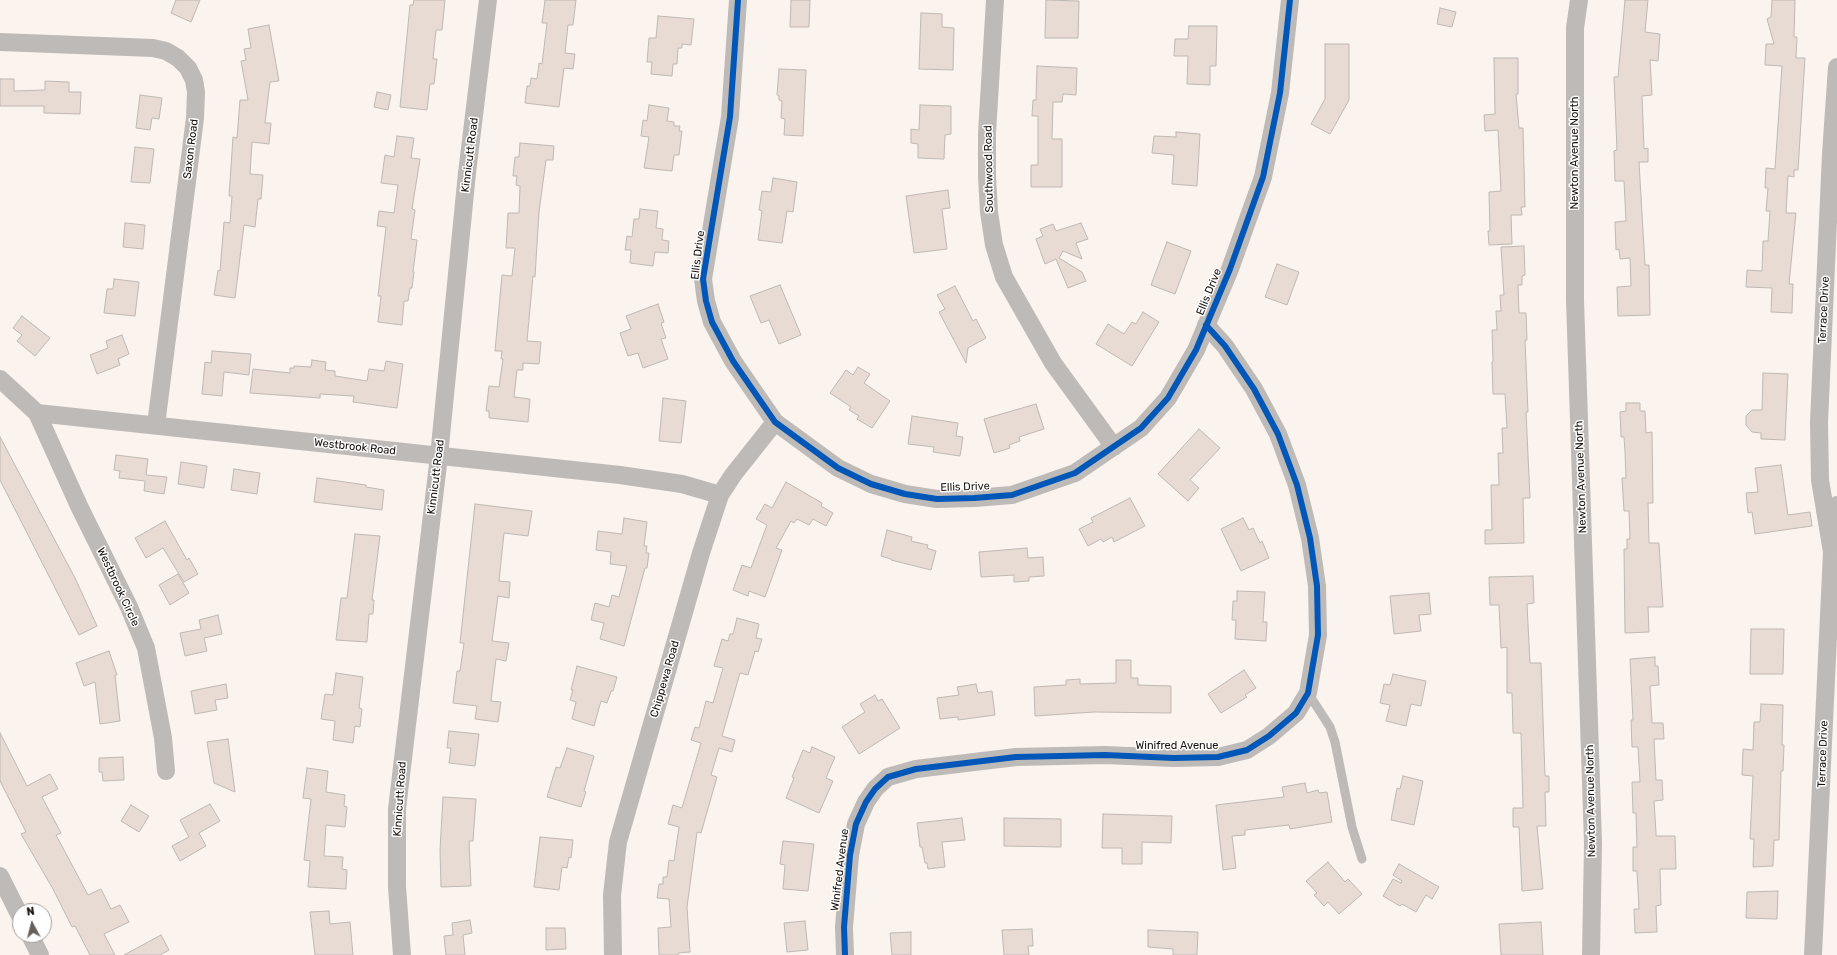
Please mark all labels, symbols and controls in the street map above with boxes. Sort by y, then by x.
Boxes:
street label: Newton Avenue North [1568,97,1582,209]
street label: Kinnicutt Road [459,117,481,193]
street label: Saxon Road [181,118,201,180]
street label: Southwood Road [982,125,996,213]
street label: Ellis Drive [688,230,708,280]
street label: Ellis Drive [1194,267,1224,317]
street label: Terrace Drive [1816,276,1832,344]
street label: Newton Avenue North [1572,420,1590,534]
street label: Westbrook Road [313,436,397,458]
street label: Kinnicutt Road [425,439,447,515]
street label: Ellis Drive [940,480,990,494]
street label: Westbrook Circle [94,546,142,628]
street label: Chippewa Road [648,639,682,719]
street label: Terrace Drive [1815,720,1831,788]
street label: Winifred Avenue [1135,739,1219,753]
street label: Newton Avenue North [1583,744,1599,858]
street label: Kinnicutt Road [391,761,409,837]
street label: Winifred Avenue [828,828,852,912]
north arrow [12,903,52,943]
text: N [26,905,35,919]

